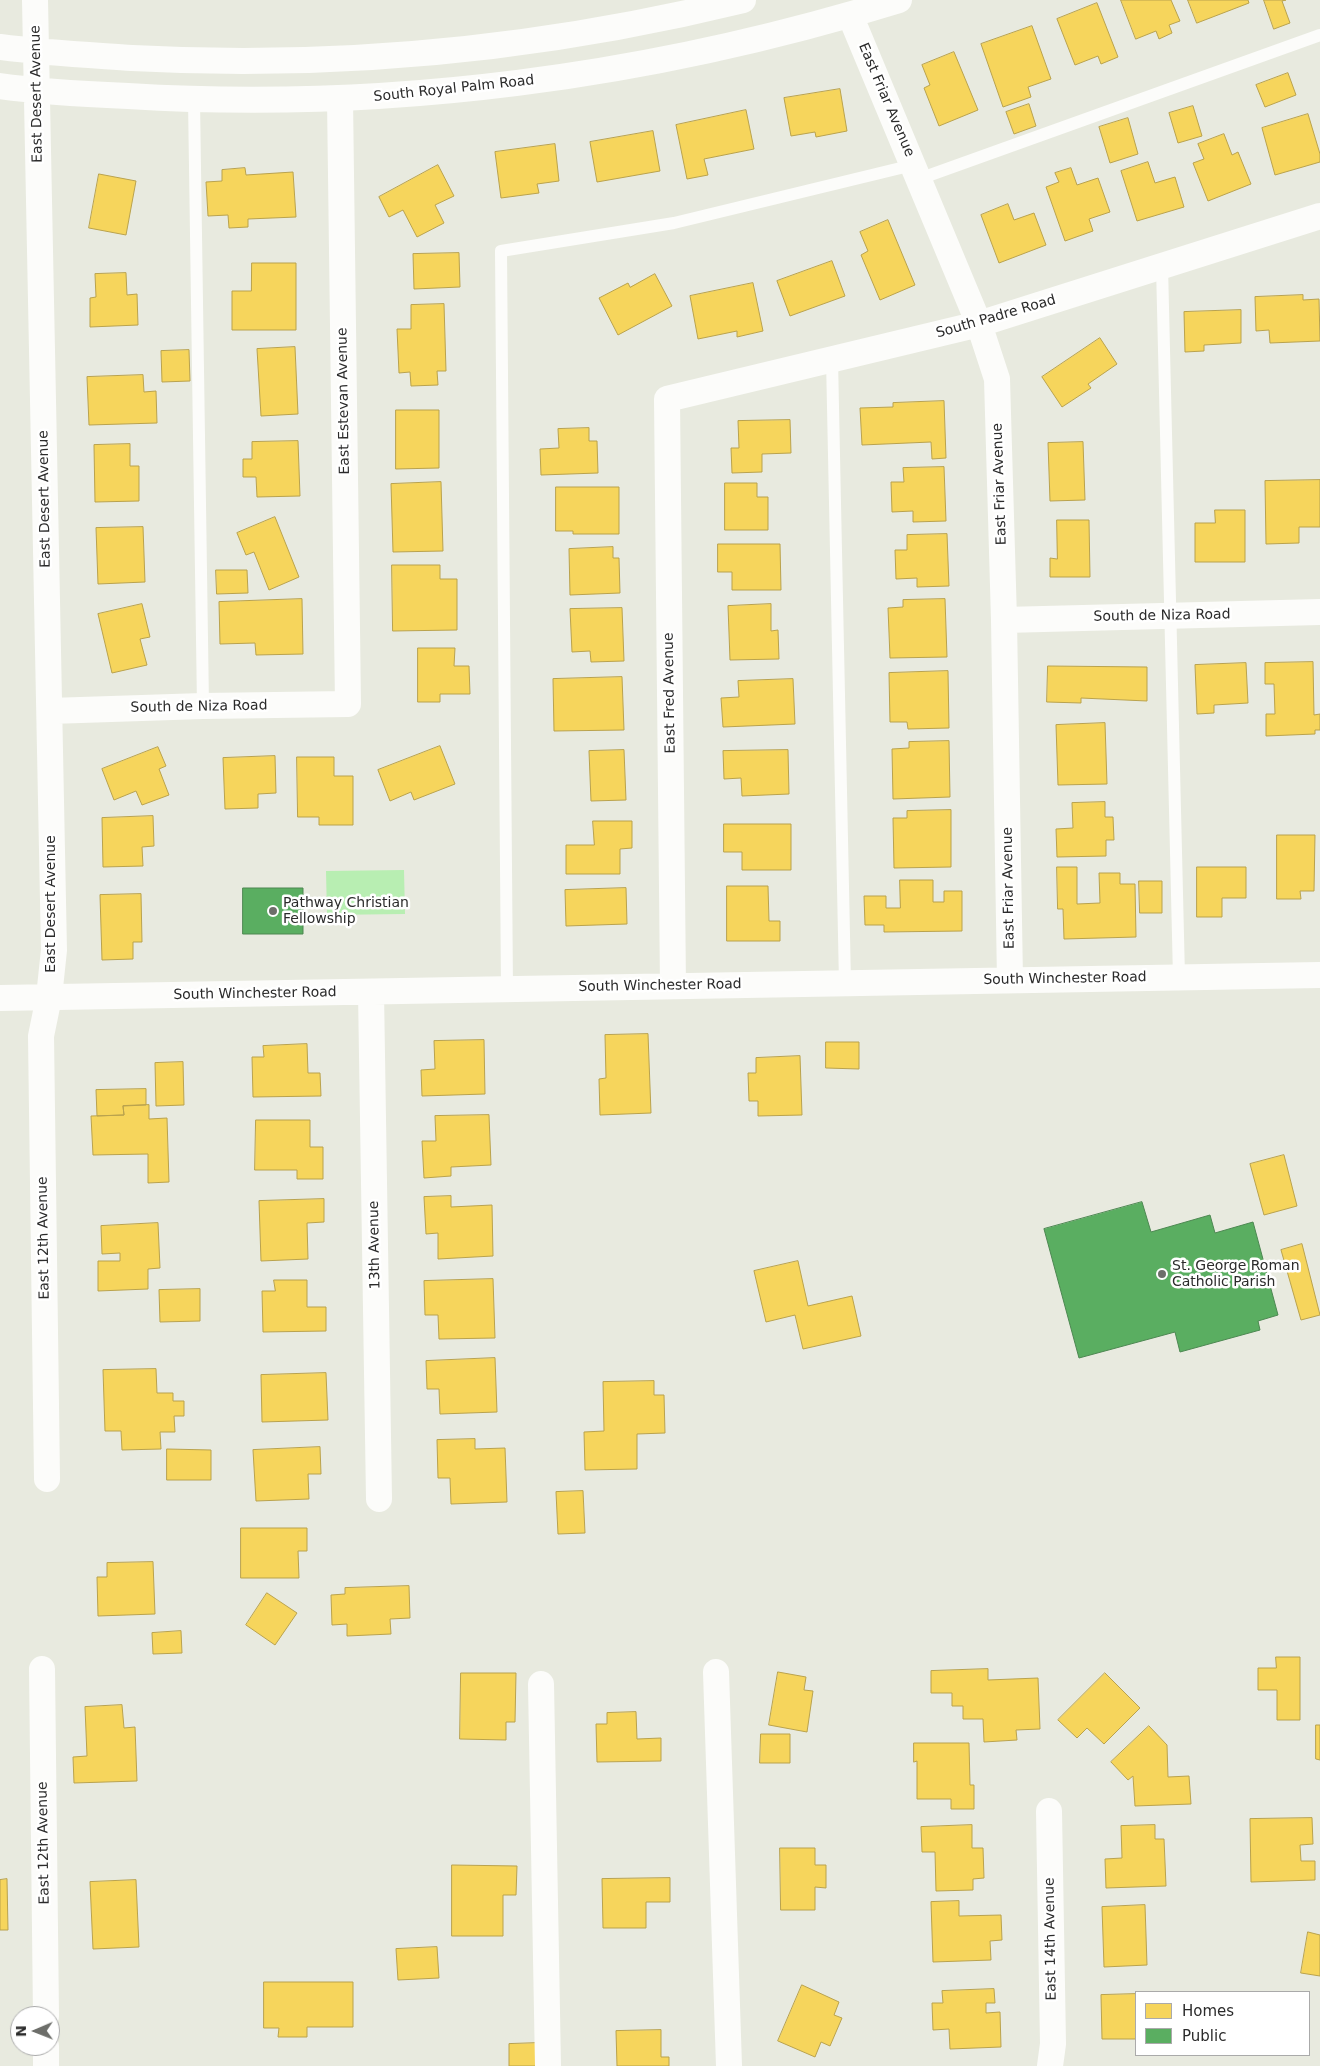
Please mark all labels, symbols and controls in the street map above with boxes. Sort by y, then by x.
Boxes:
street label: East Desert Avenue [27,25,47,163]
street label: East Friar Avenue [854,41,918,159]
street label: South Royal Palm Road [373,72,535,106]
street label: South Padre Road [934,292,1058,342]
street label: East Estevan Avenue [334,327,354,475]
street label: East Friar Avenue [989,423,1011,545]
street label: East Desert Avenue [35,430,55,568]
street label: South de Niza Road [1093,606,1231,626]
street label: East Fred Avenue [661,632,679,754]
street label: South de Niza Road [130,697,268,717]
street label: East Friar Avenue [1000,827,1018,949]
street label: East Desert Avenue [43,835,59,973]
place label: Pathway Christian Fellowship [283,895,409,928]
marker: Pathway Christian Fellowship [267,905,279,917]
street label: South Winchester Road [983,969,1147,989]
street label: South Winchester Road [578,976,742,996]
street label: South Winchester Road [173,984,337,1004]
street label: East 12th Avenue [35,1176,53,1300]
street label: 13th Avenue [366,1201,384,1289]
place label: St. George Roman Catholic Parish [1172,1258,1300,1290]
marker: St. George Roman Catholic Parish [1156,1268,1168,1280]
street label: East 12th Avenue [35,1781,53,1905]
street label: East 14th Avenue [1042,1877,1060,2001]
legend [1135,1991,1310,2056]
text: Homes [1182,2002,1234,2020]
north arrow [10,2006,60,2056]
text: N [13,2025,29,2037]
text: Public [1182,2027,1226,2045]

